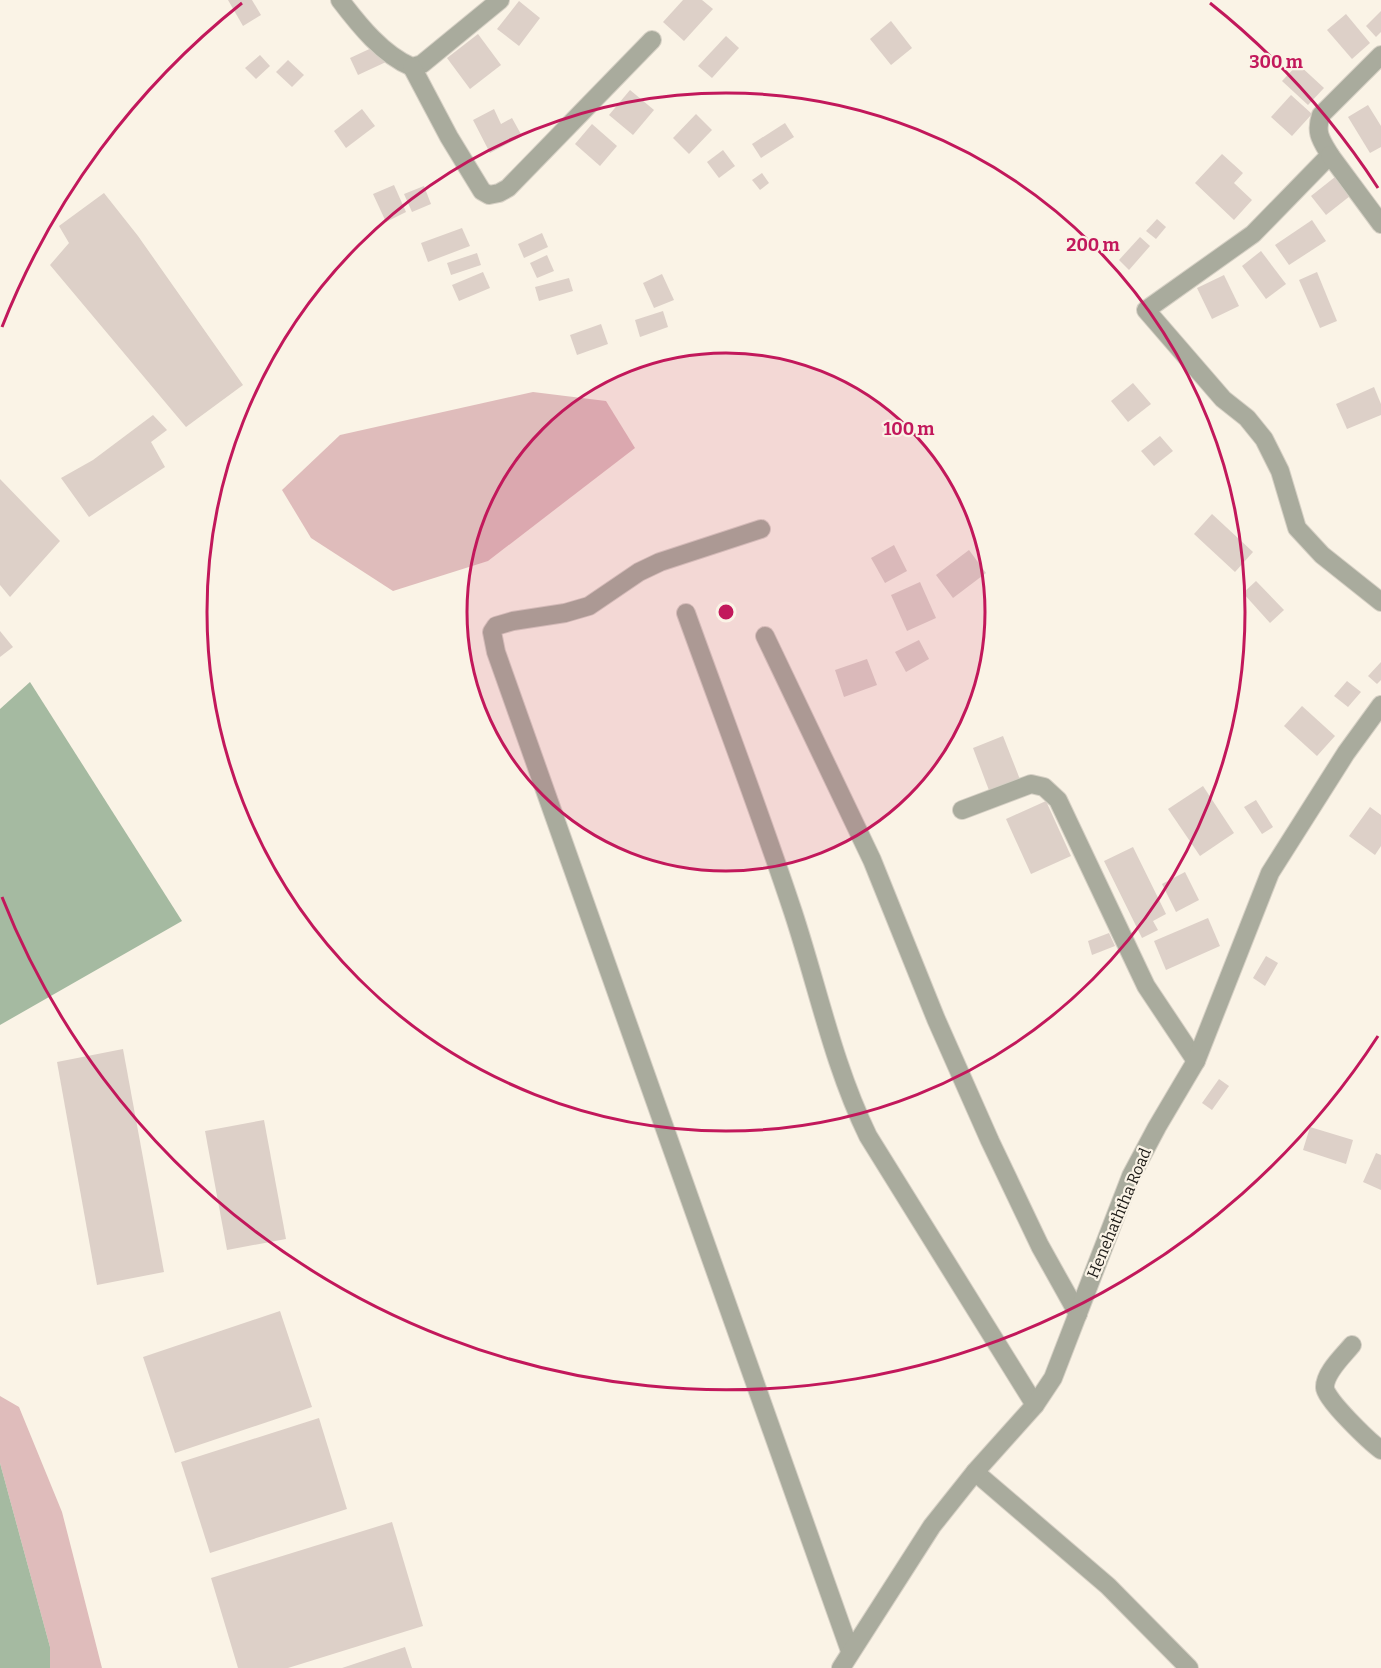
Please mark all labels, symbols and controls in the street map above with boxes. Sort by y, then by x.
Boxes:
text: 300 m [1249,51,1303,73]
text: 200 m [1066,234,1120,256]
text: 100 m [883,418,935,440]
centre of rings [716,602,736,622]
street label: Henehaththa Road [1083,1145,1155,1281]

